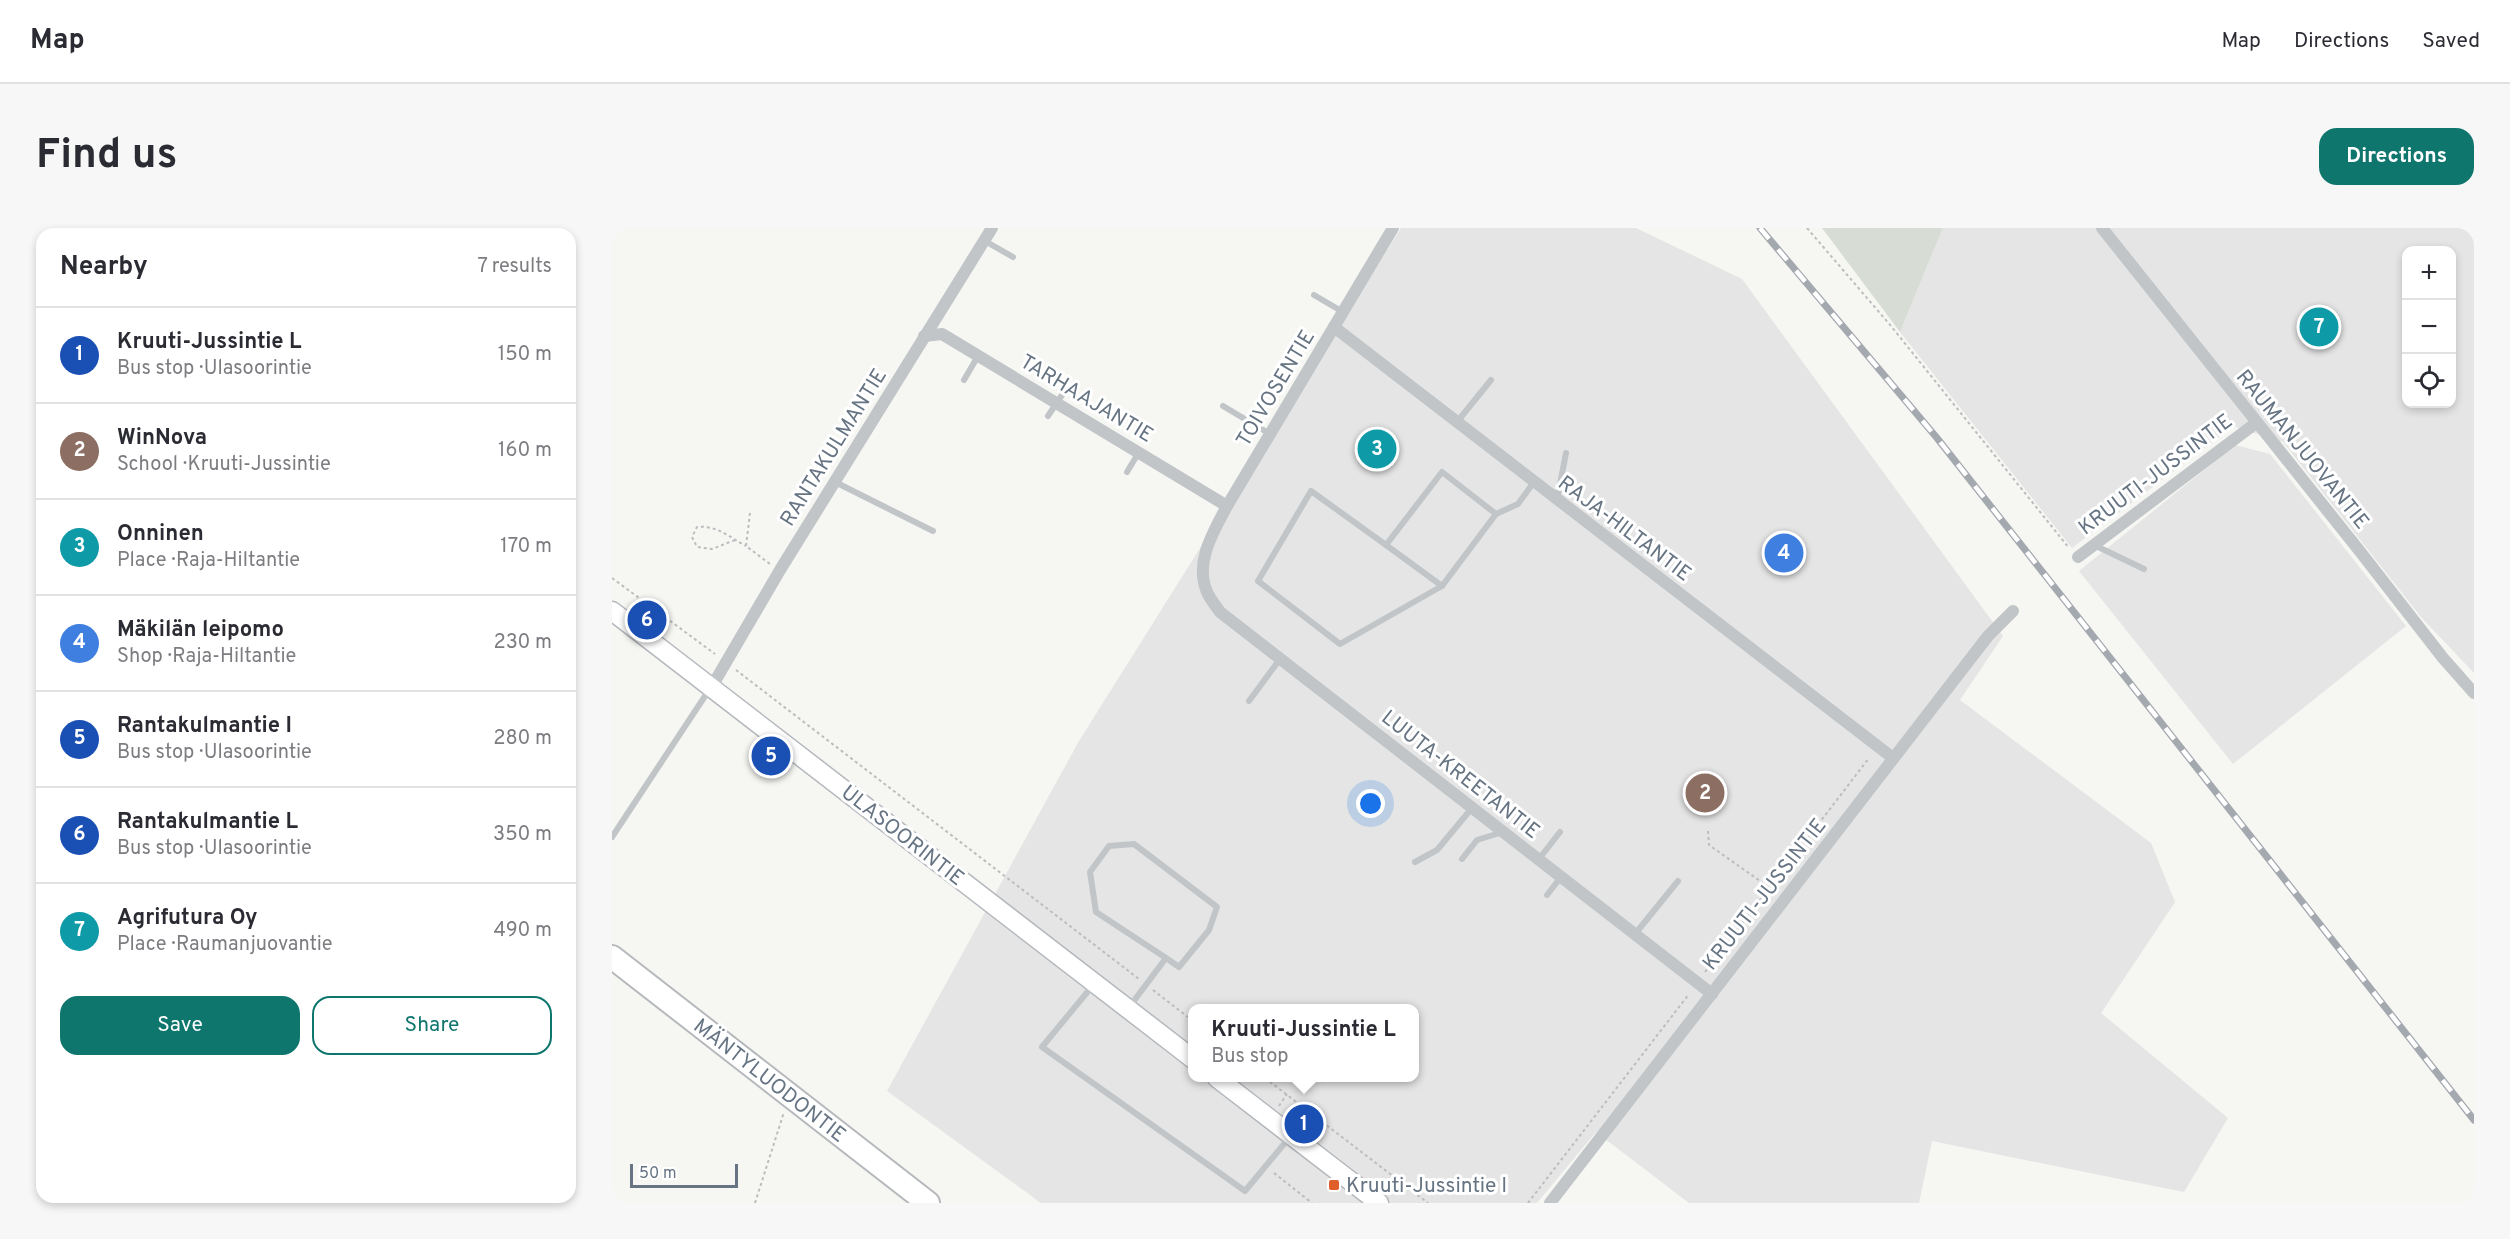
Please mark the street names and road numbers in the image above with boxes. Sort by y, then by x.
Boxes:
street label: TOIVOSENTIE [1231,325,1322,452]
street label: TARHAAJANTIE [1015,349,1158,450]
street label: RANTAKULMANTIE [775,364,894,532]
street label: RAUMANJUOVANTIE [2229,365,2374,535]
street label: KRUUTI-JUSSINTIE [2073,408,2238,542]
street label: RAJA-HILTANTIE [1552,470,1696,588]
street label: LUUTA-KREETANTIE [1375,705,1545,846]
street label: ULASOORINTIE [835,780,969,893]
street label: KRUUTI-JUSSINTIE [1697,813,1833,977]
street label: MÄNTYLUODONTIE [687,1013,851,1149]

